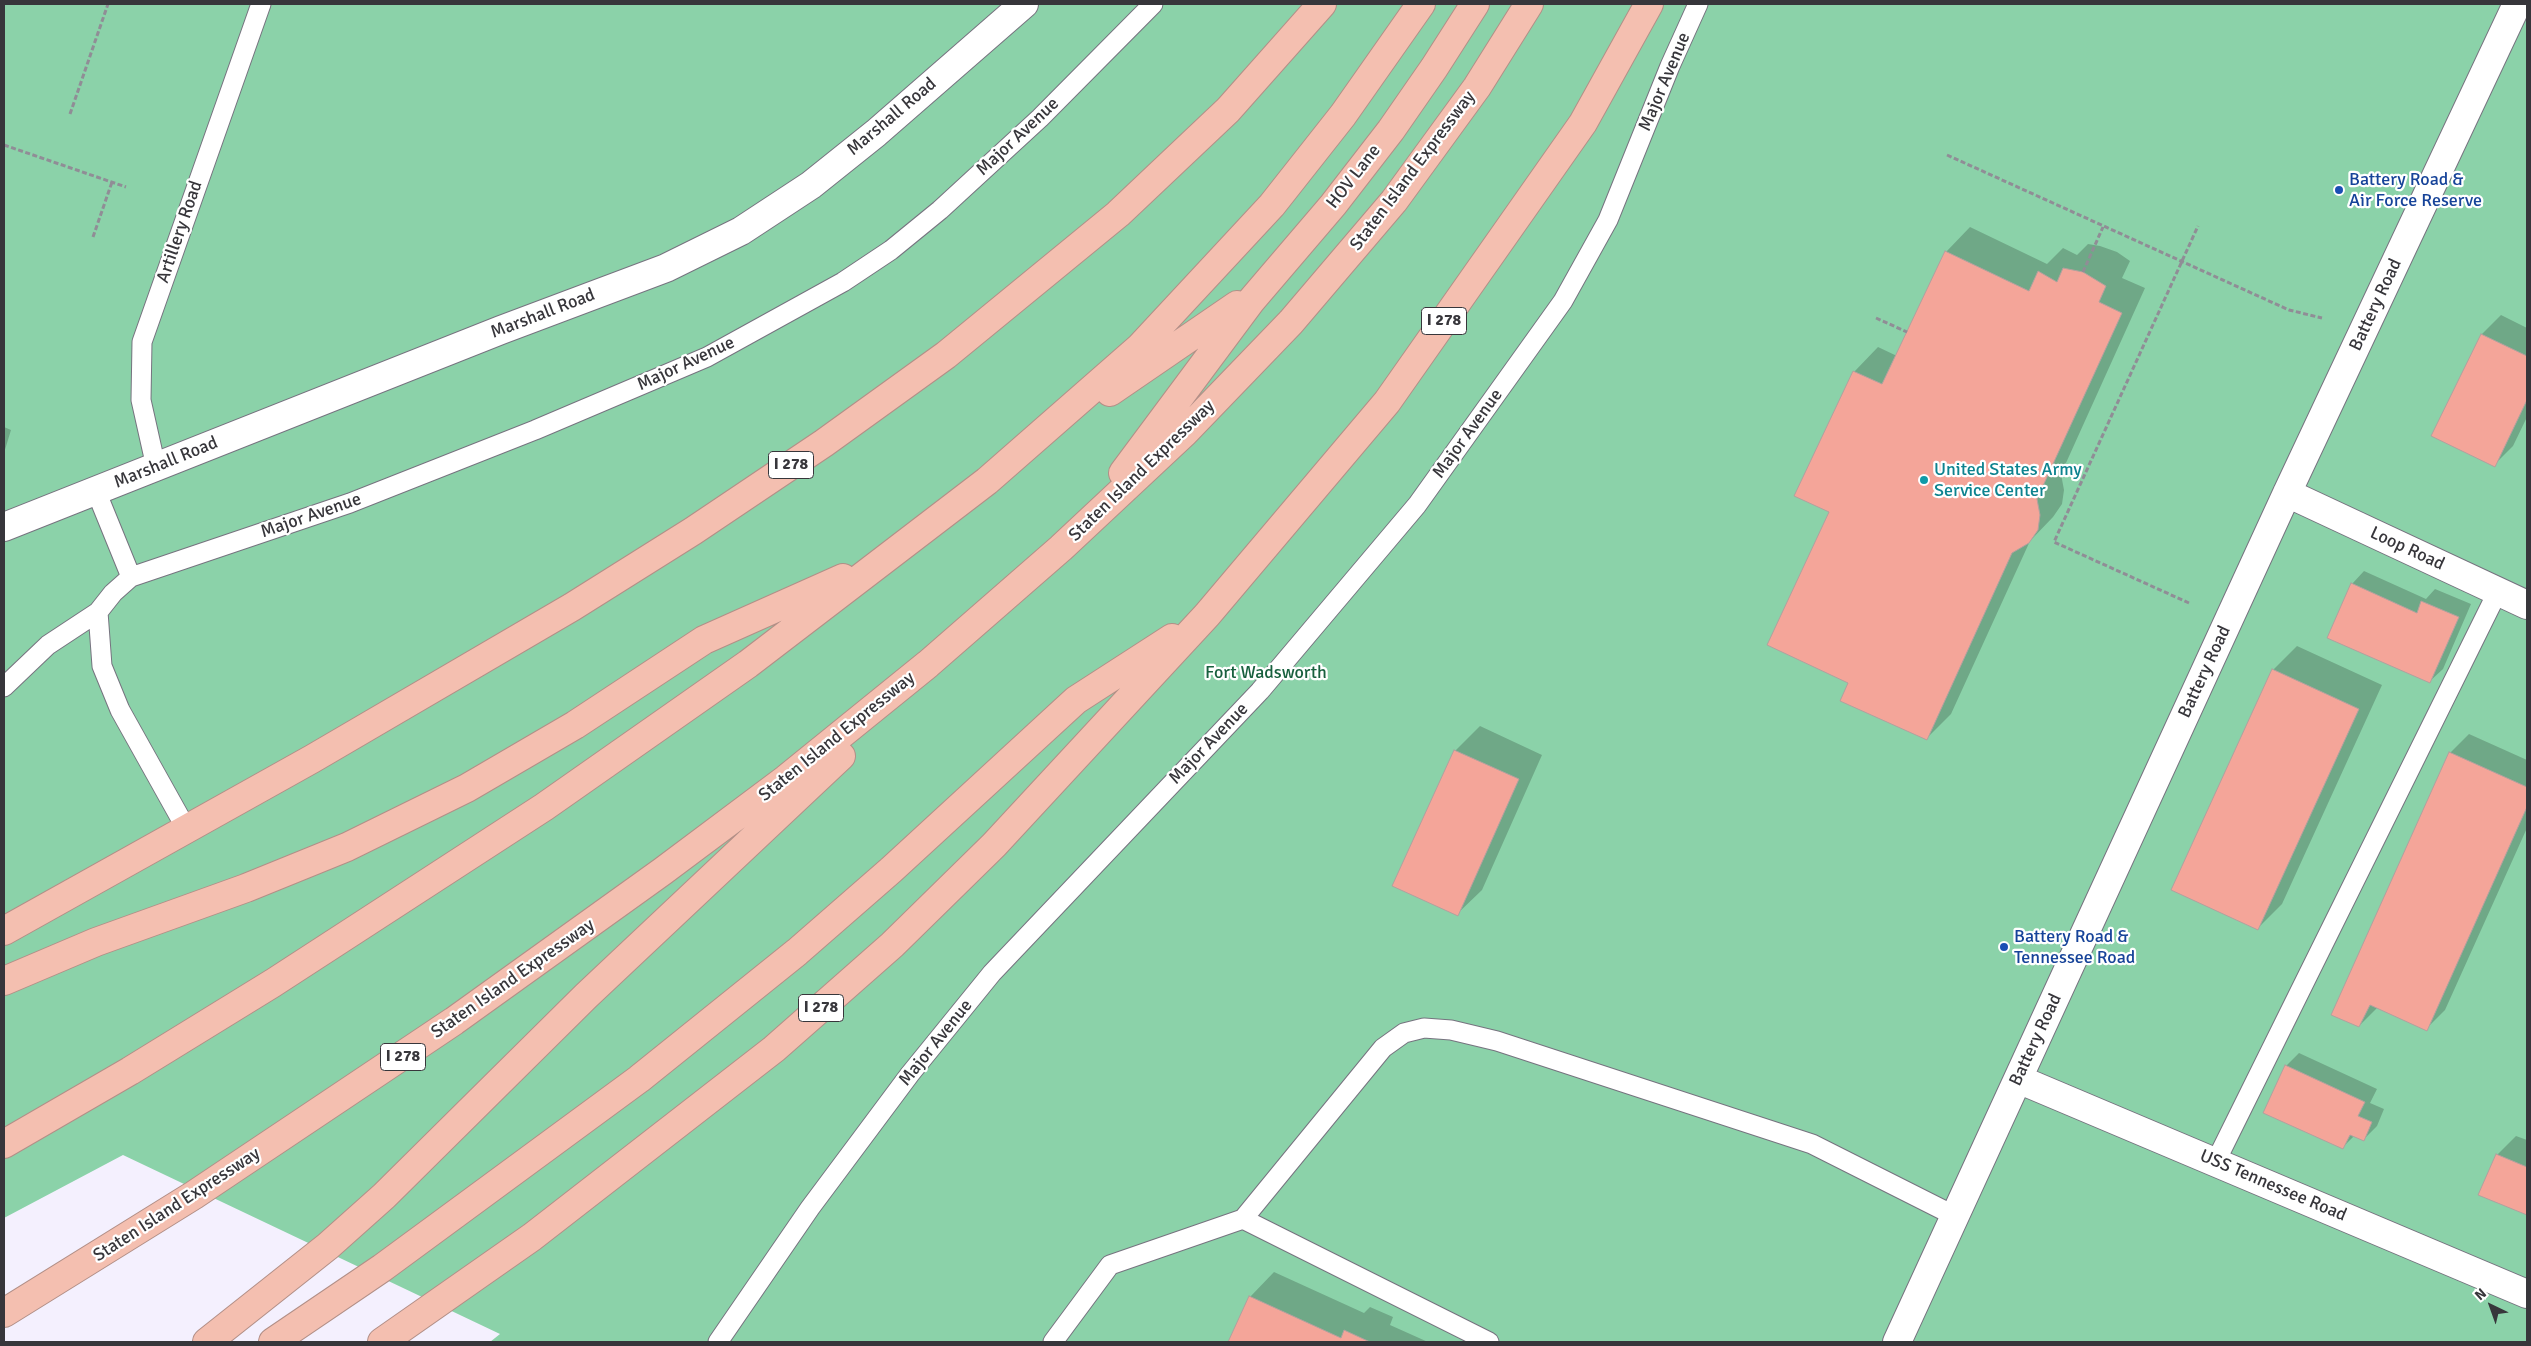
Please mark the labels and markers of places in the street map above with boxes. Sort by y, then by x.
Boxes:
place label: Battery Road & Air Force Reserve [2349,169,2482,212]
marker: Battery Road & Air Force Reserve [2333,184,2345,196]
place label: United States Army Service Center [1934,459,2082,502]
marker: United States Army Service Center [1918,474,1930,486]
place label: Battery Road & Tennessee Road [2014,926,2135,969]
marker: Battery Road & Tennessee Road [1998,941,2010,953]

